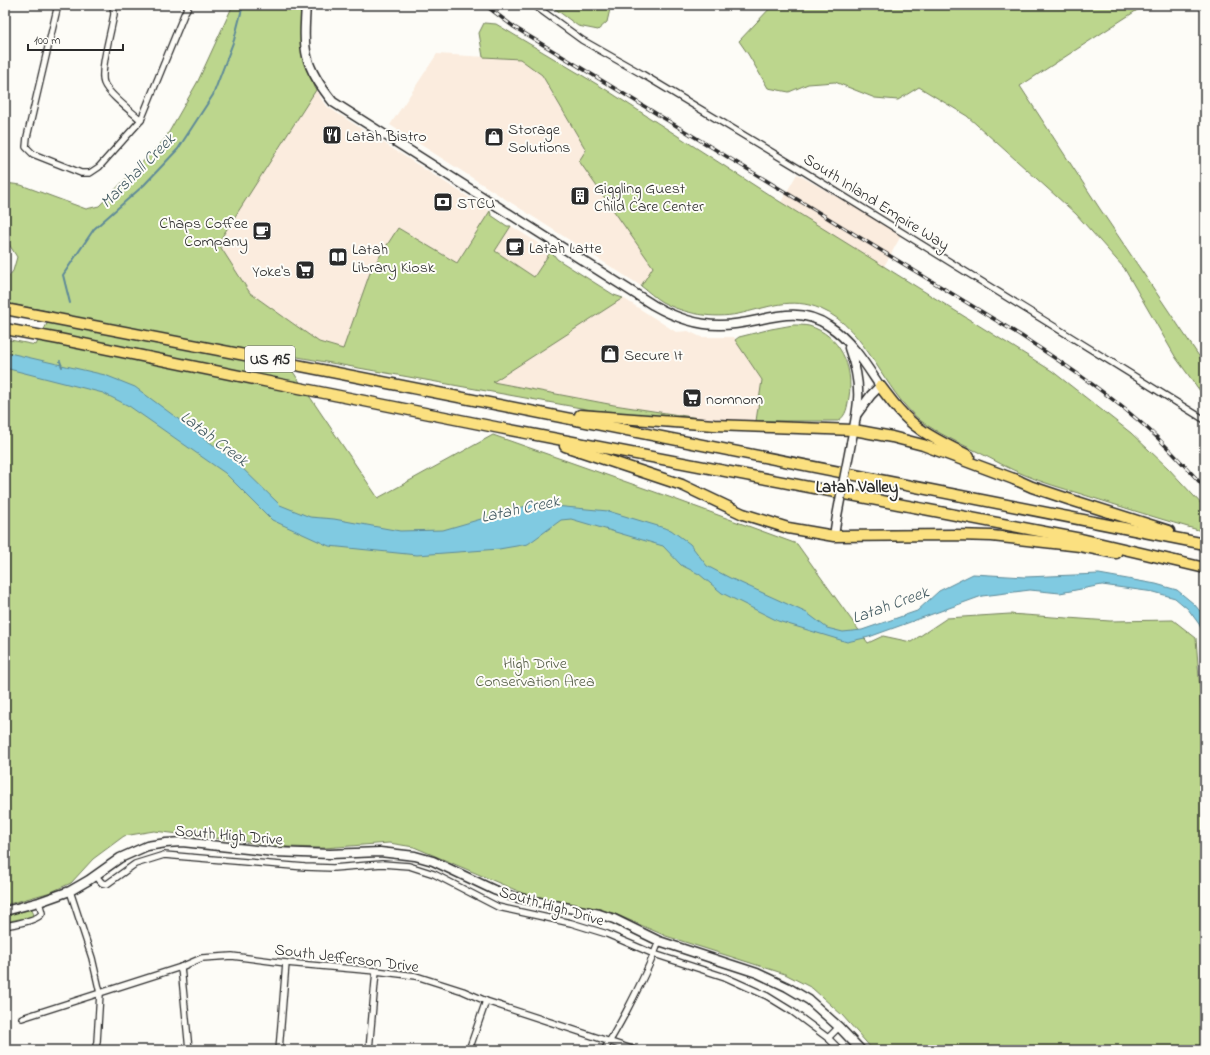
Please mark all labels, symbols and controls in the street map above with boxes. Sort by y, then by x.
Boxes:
scale bar [28,26,123,52]
text: 100 m [34,32,61,50]
place label: Storage Solutions [508,118,571,160]
restaurant icon: Latah Bistro [321,124,343,146]
place label: Latah Bistro [346,125,427,149]
shop icon: Storage Solutions [483,126,505,148]
water label: Marshall Creek [95,127,183,215]
street label: South Inland Empire Way [798,148,954,258]
place label: Giggling Guest Child Care Center [594,177,704,219]
building icon: Giggling Guest Child Care Center [569,185,591,207]
bank icon: STCU [432,191,454,213]
place label: STCU [457,192,495,216]
place label: Chaps Coffee Company [159,212,249,254]
cafe icon: Chaps Coffee Company [251,220,273,242]
cafe icon: Latah Latte [504,236,526,258]
place label: Latah Latte [529,237,602,261]
place label: Latah Library Kiosk [352,238,436,280]
library icon: Latah Library Kiosk [327,246,349,268]
supermarket icon: Yoke's [294,259,316,281]
place label: Yoke's [252,260,291,284]
shop icon: Secure It [599,343,621,365]
place label: Secure It [624,344,684,368]
road number: US 195 [245,346,295,372]
supermarket icon: nomnom [681,387,703,409]
place label: nomnom [706,388,763,412]
water label: Latah Creek [175,405,255,474]
district label: Latah Valley [816,475,899,502]
water label: Latah Creek [479,489,564,530]
water label: Latah Creek [849,579,934,631]
park label: High Drive Conservation Area [475,652,595,694]
street label: South High Drive [174,819,285,853]
street label: South High Drive [496,880,608,934]
street label: South Jefferson Drive [273,938,421,980]

